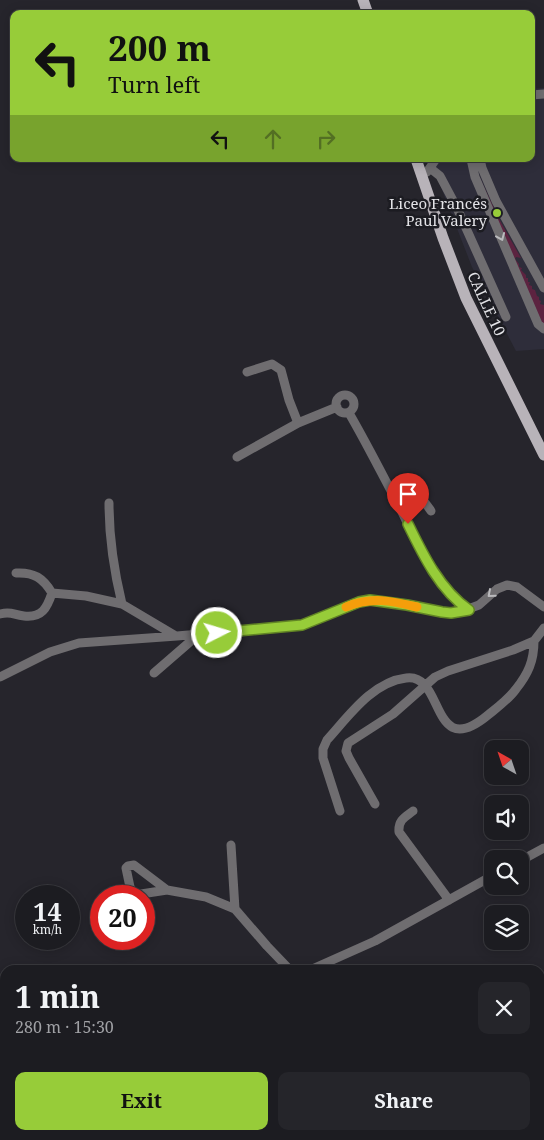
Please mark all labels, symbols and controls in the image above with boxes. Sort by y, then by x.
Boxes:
text: 200 m [108,24,211,71]
icon: left [25,30,90,95]
text: Turn left [108,69,200,99]
icon: left [206,125,234,153]
icon: ahead [259,125,287,153]
icon: right [312,125,340,153]
place label: Liceo Francés Paul Valery [389,193,488,230]
marker: Liceo Francés Paul Valery [491,207,503,219]
one-way arrow [494,232,505,241]
street label: CALLE 10 [463,268,510,339]
pin [387,473,429,524]
icon: arrive [394,480,422,508]
one-way arrow [488,588,497,597]
position arrow [190,606,242,658]
north arrow [484,740,529,785]
map controls [484,740,529,950]
button: sound [484,795,529,840]
button: search [484,850,529,895]
speed limit sign: 20 [90,885,155,950]
text: 14 [33,894,62,928]
button: layers [484,905,529,950]
text: km/h [33,921,62,938]
text: 1 min [15,976,100,1017]
button: close [478,982,530,1034]
text: 280 m · 15:30 [15,1016,114,1038]
button: Exit [15,1072,268,1130]
button: Share [278,1072,530,1130]

